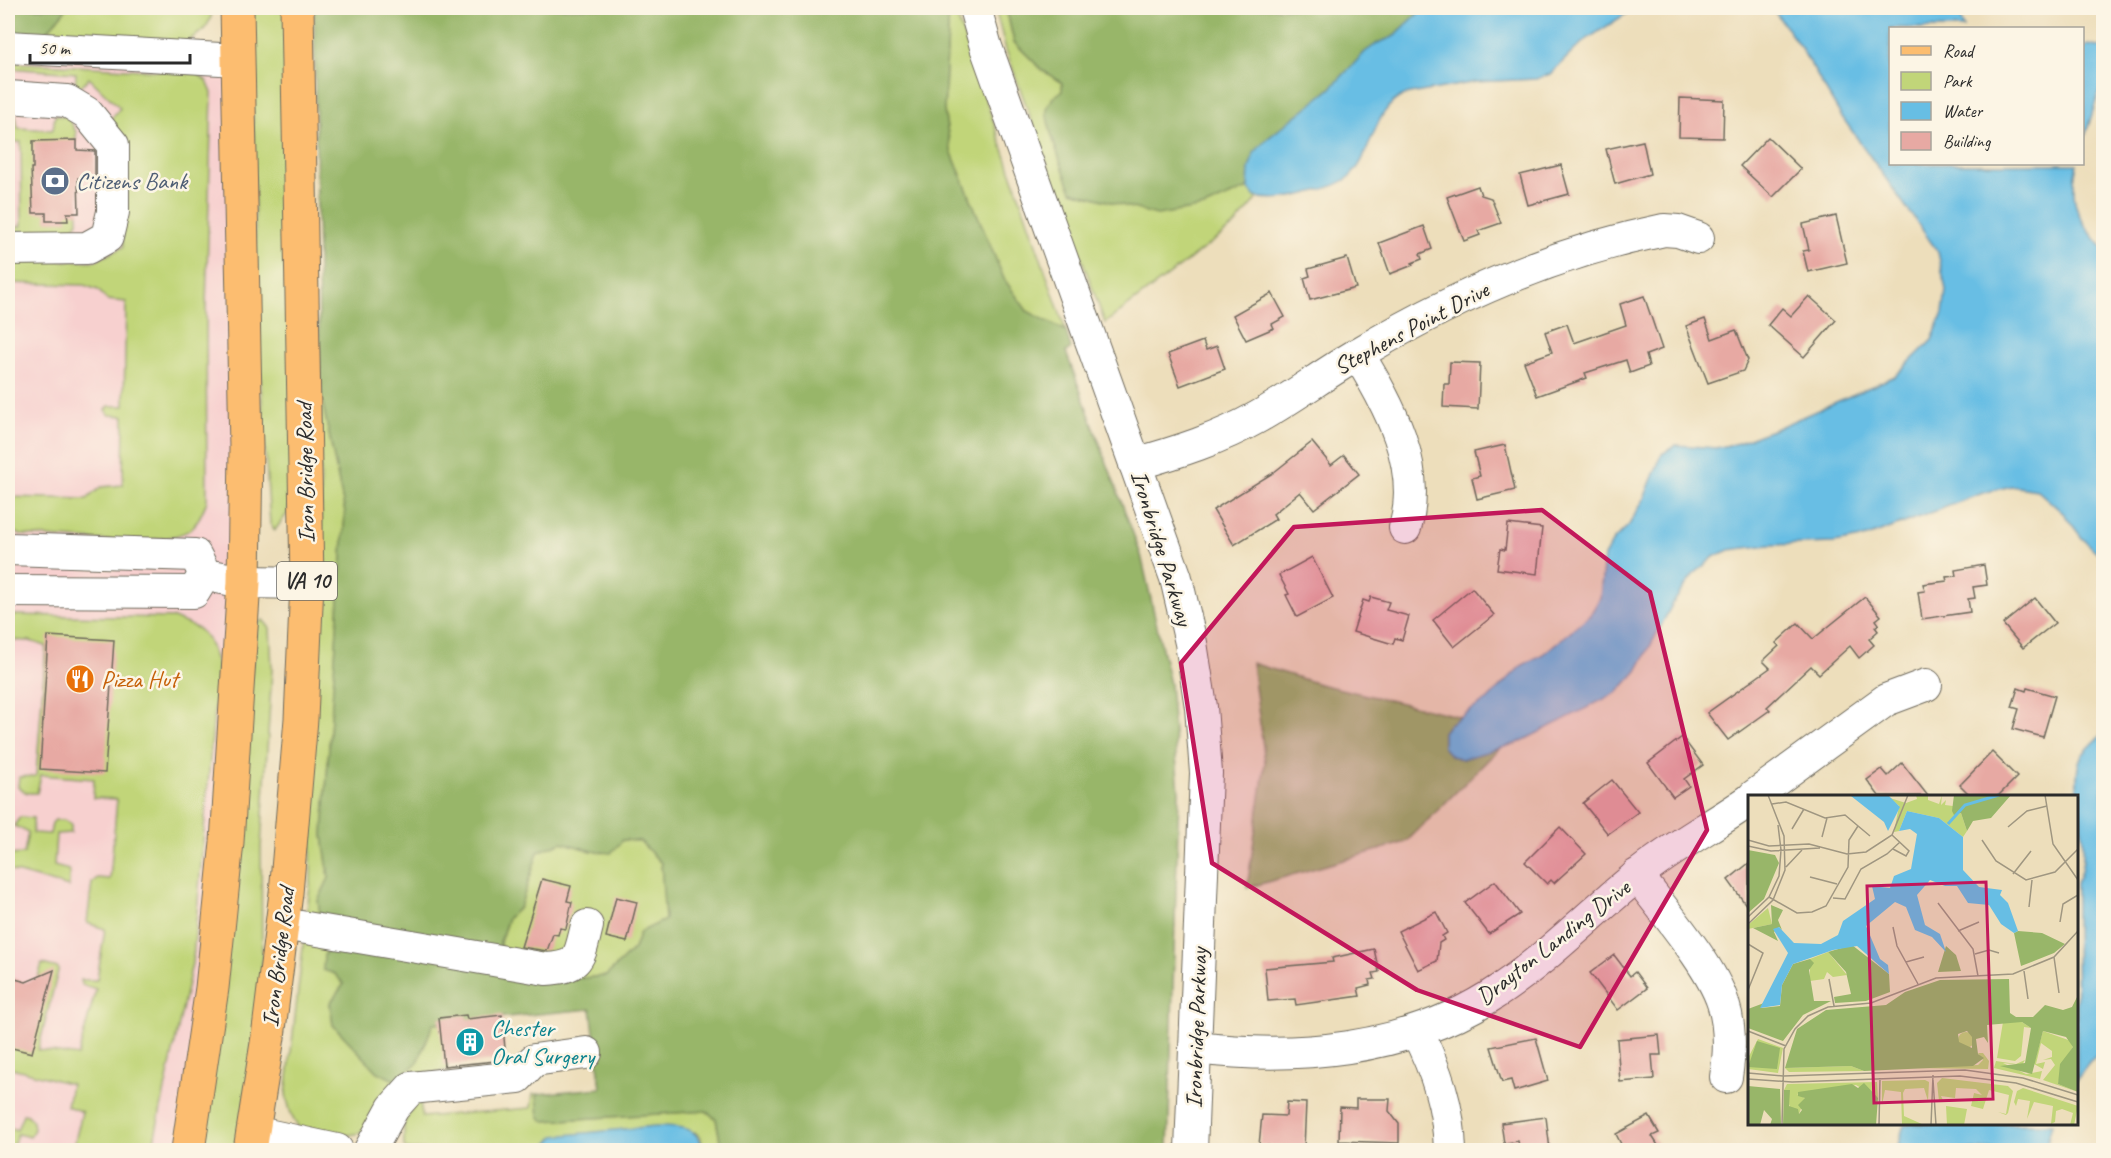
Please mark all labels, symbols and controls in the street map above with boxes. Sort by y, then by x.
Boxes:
scale bar [30,27,190,65]
legend [1889,27,2084,165]
text: 50 m [39,37,72,59]
text: Road [1943,40,1976,62]
text: Park [1943,70,1973,92]
text: Water [1943,100,1984,122]
text: Building [1943,130,1992,152]
bank icon: Citizens Bank [39,165,71,197]
place label: Citizens Bank [76,166,189,196]
street label: Stephens Point Drive [1328,274,1496,381]
street label: Iron Bridge Road [289,399,321,543]
street label: Ironbridge Parkway [1124,467,1200,631]
road number: VA 10 [277,562,337,600]
restaurant icon: Pizza Hut [64,663,96,695]
place label: Pizza Hut [101,664,181,694]
inset map [1748,795,2078,1125]
street label: Drayton Landing Drive [1470,871,1638,1011]
street label: Iron Bridge Road [255,882,302,1029]
street label: Ironbridge Parkway [1178,945,1214,1109]
place label: Chester Oral Surgery [491,1013,596,1071]
building icon: Chester Oral Surgery [454,1026,486,1058]

